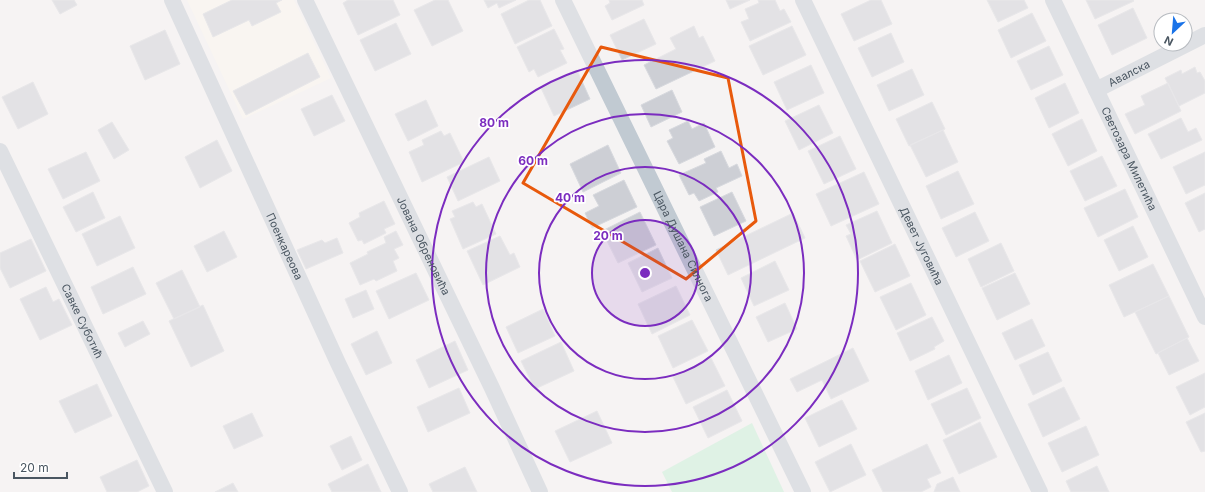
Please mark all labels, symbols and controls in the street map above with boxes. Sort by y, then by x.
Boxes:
north arrow [1153,12,1193,52]
text: N [1162,33,1175,49]
street label: Авалска [1106,57,1152,90]
street label: Светозара Милетића [1098,104,1160,213]
text: 80 m [479,115,509,130]
text: 60 m [518,153,548,168]
street label: Цара Душана Силнога [650,189,716,304]
text: 40 m [555,190,585,205]
street label: Јована Обреновића [394,194,453,298]
street label: Девет Југовића [897,204,946,287]
street label: Поенкареова [263,211,306,282]
text: 20 m [593,228,623,243]
centre of rings [638,266,652,280]
street label: Савке Суботић [58,281,106,361]
scale bar [14,454,67,480]
text: 20 m [20,460,49,475]

